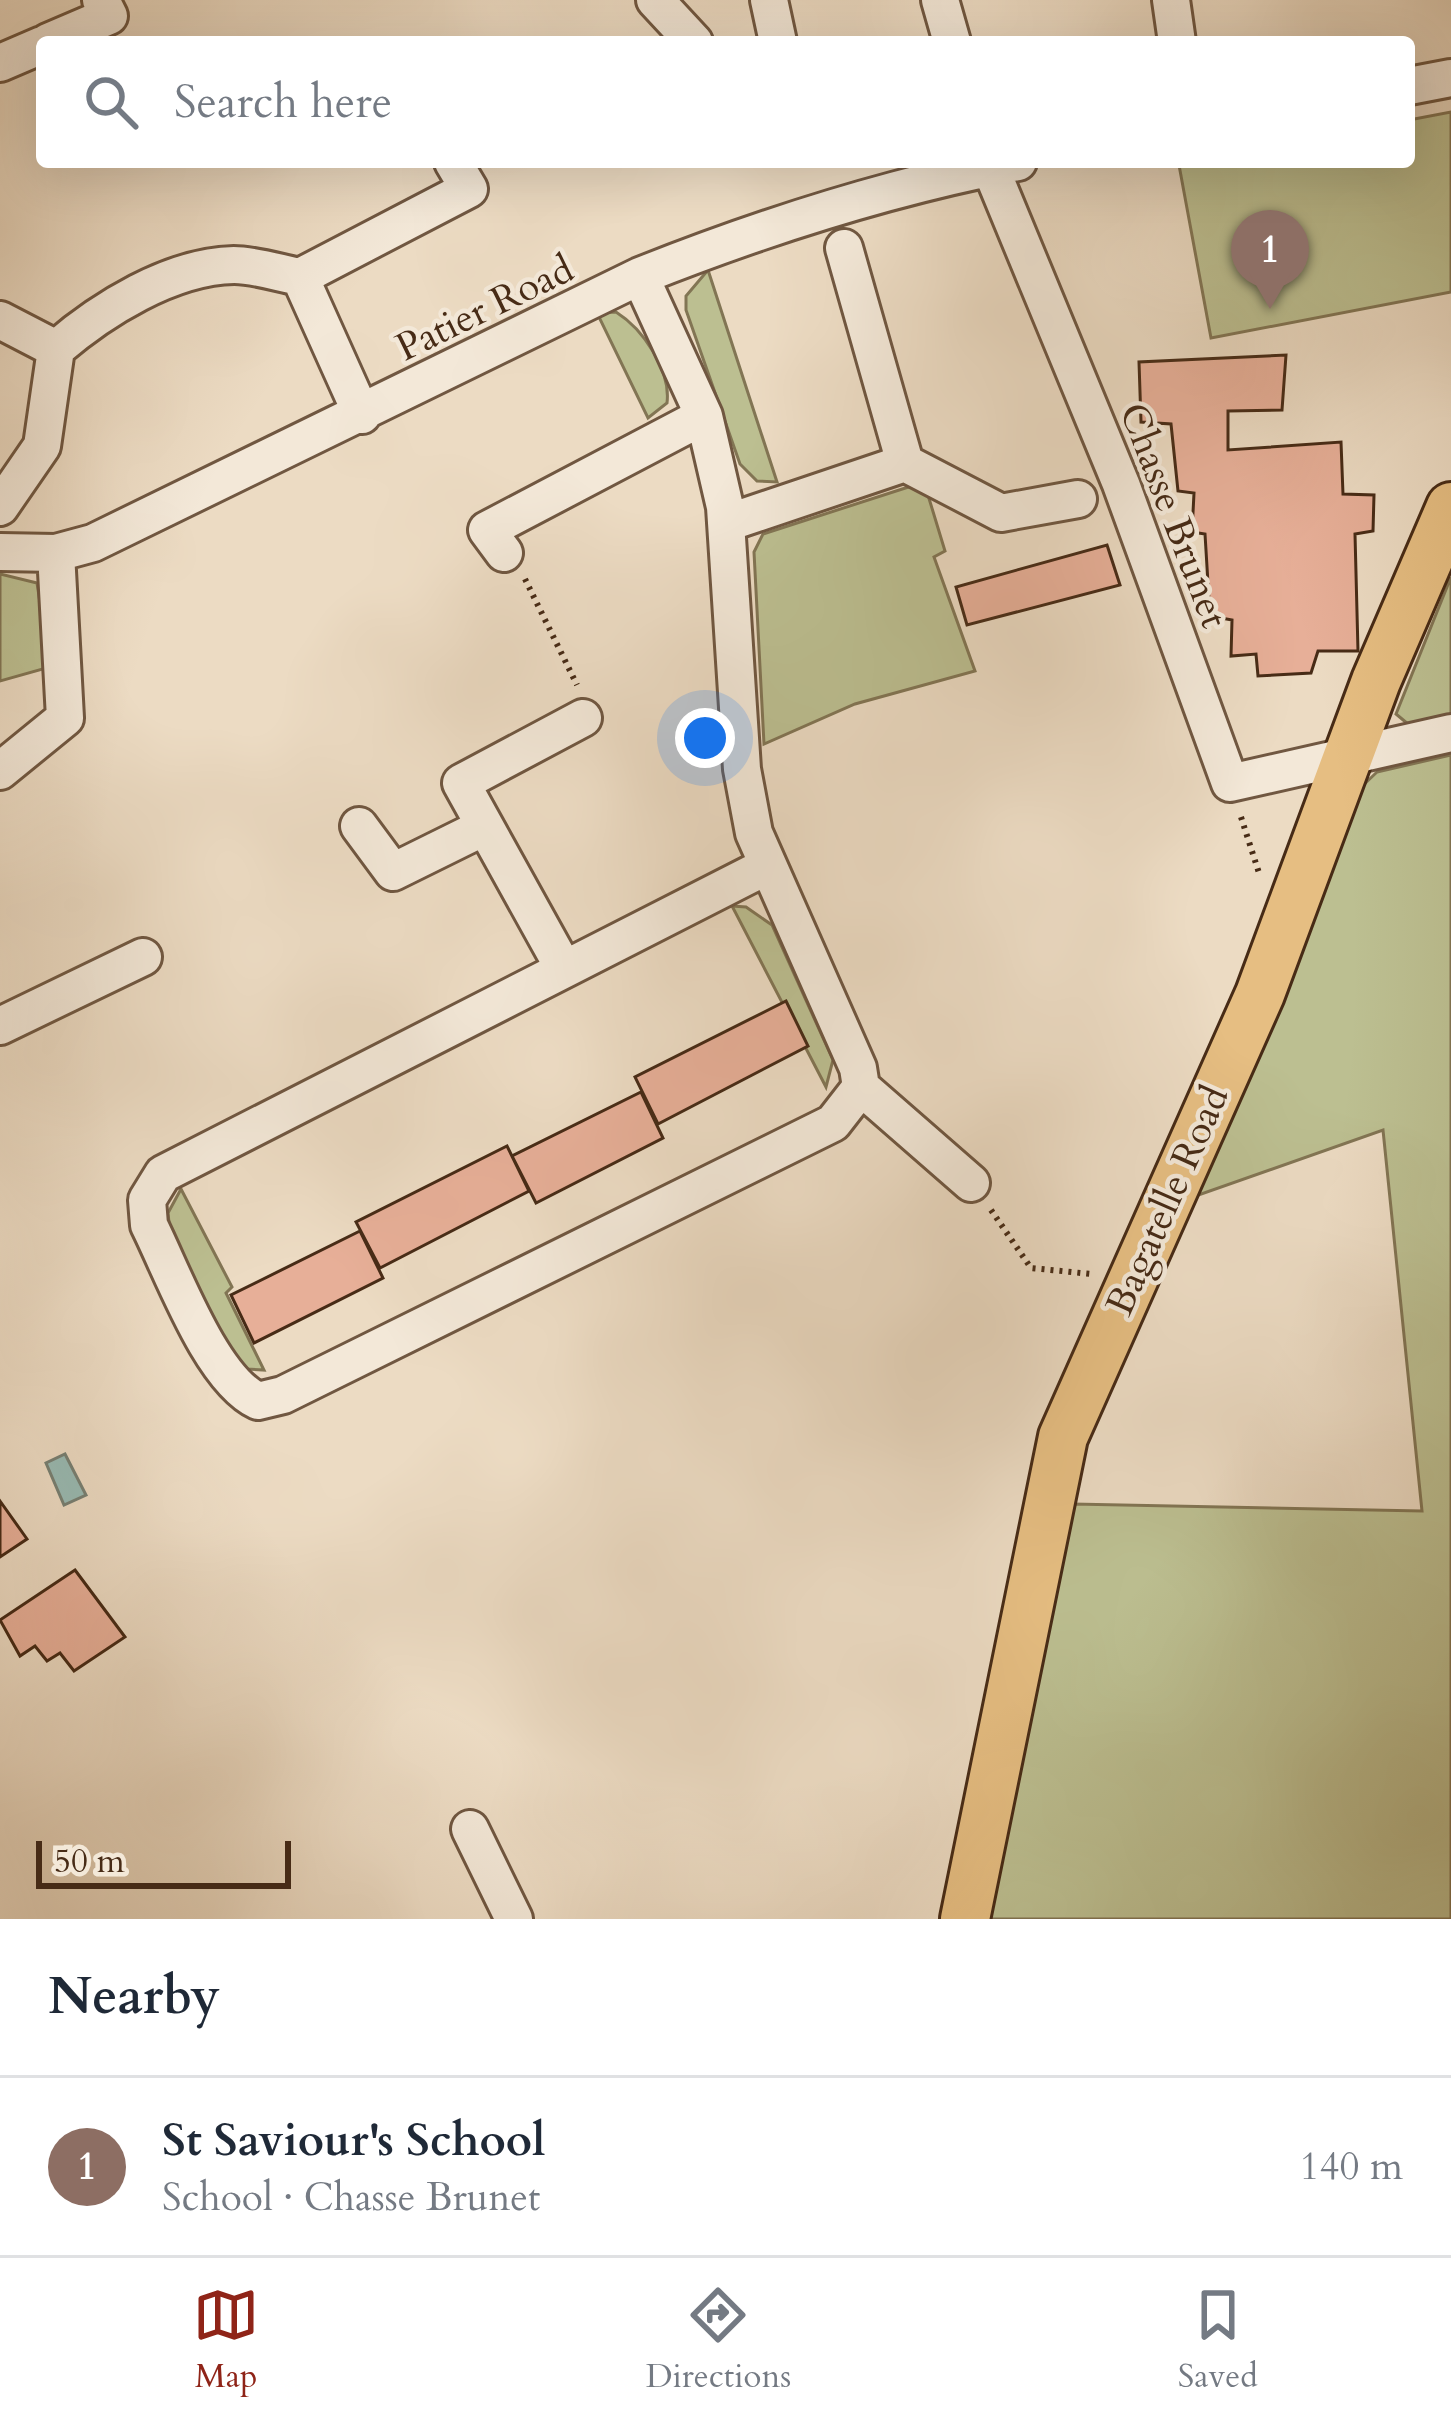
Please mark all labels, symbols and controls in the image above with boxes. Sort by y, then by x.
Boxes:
search box [36,36,1415,168]
icon: search [78,69,144,135]
text: Search here [174,72,392,133]
pin: 1 [1231,210,1309,309]
street label: Patier Road [387,242,582,374]
street label: Chasse Brunet [1106,396,1241,636]
your location [675,708,735,768]
street label: Bagatelle Road [1093,1077,1242,1324]
scale bar [36,1835,291,1888]
text: 50 m [54,1839,125,1884]
text: Nearby [48,1962,220,2032]
text: St Saviour's School [162,2110,545,2171]
text: 1 [77,2140,97,2193]
text: 140 m [1300,2140,1403,2193]
text: School · Chasse Brunet [162,2171,540,2224]
tab: Map [193,2282,259,2399]
tab: Directions [646,2282,791,2399]
tab: Saved [1178,2282,1258,2399]

